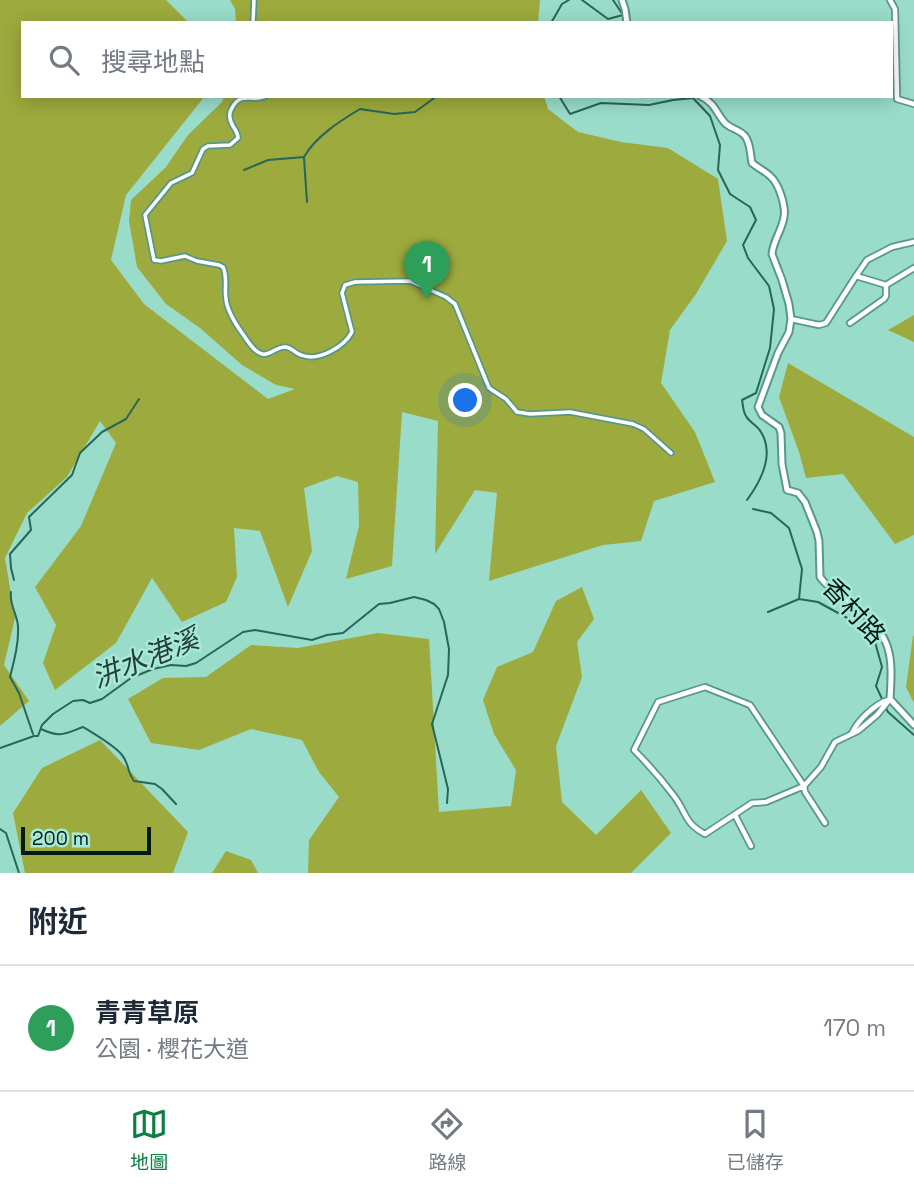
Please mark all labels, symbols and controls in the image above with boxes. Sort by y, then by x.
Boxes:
search box [21,21,893,98]
icon: search [45,41,83,79]
text: 搜尋地點 [101,45,205,79]
pin: 1 [404,241,450,299]
your location [448,383,482,417]
street label: 香村路 [815,571,893,651]
water label: 汫水港溪 [86,619,207,696]
scale bar [21,824,150,856]
text: 200 m [32,826,89,851]
text: 附近 [28,902,88,941]
text: 青青草原 [95,996,199,1030]
text: 1 [46,1013,56,1043]
text: 170 m [823,1013,886,1043]
text: 公園 · 櫻花大道 [95,1034,249,1064]
tab: 地圖 [130,1105,168,1175]
tab: 路線 [428,1105,467,1175]
tab: 已儲存 [727,1105,784,1175]

